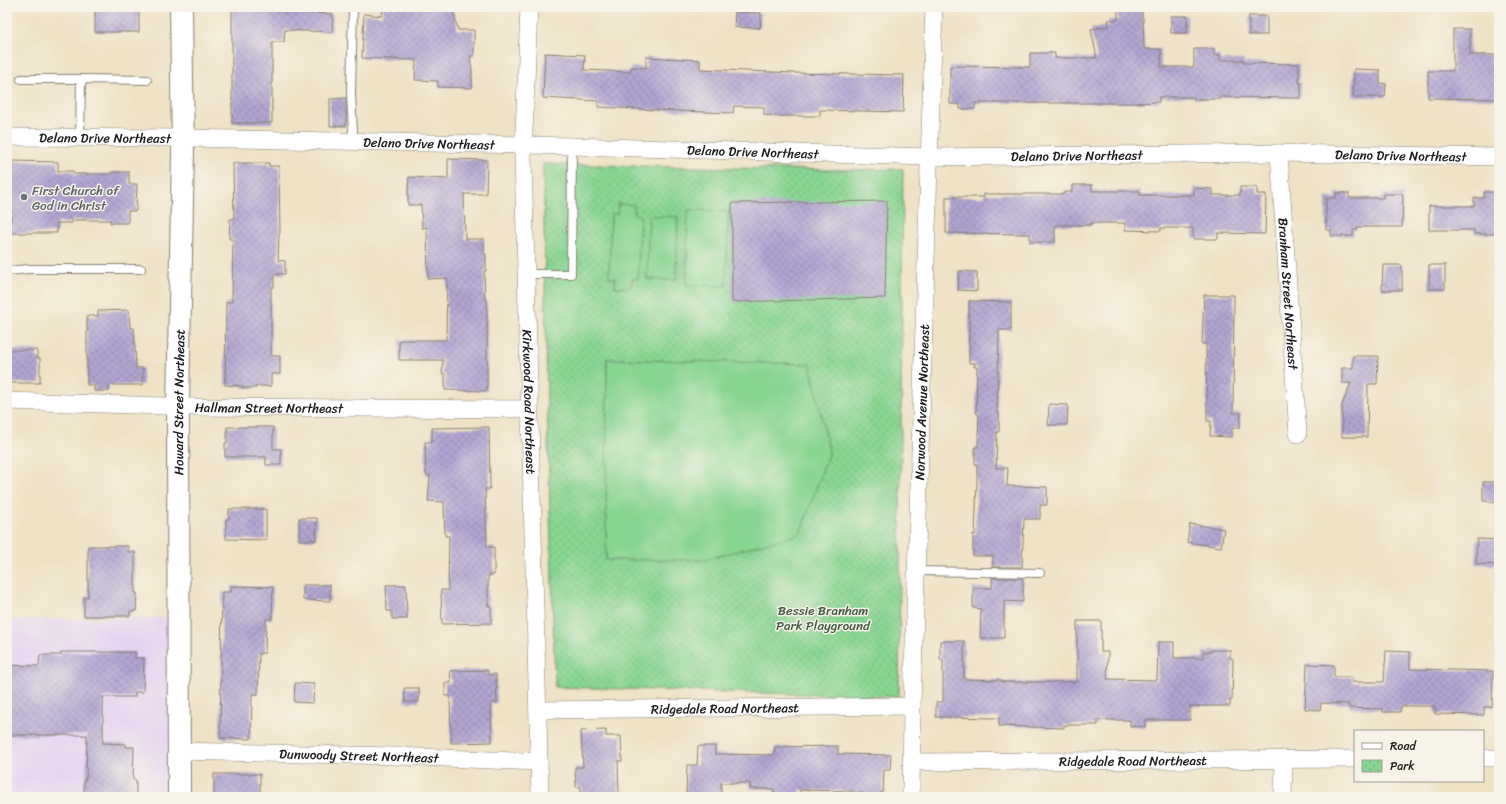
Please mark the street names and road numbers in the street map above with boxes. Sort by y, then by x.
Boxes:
street label: Delano Drive Northeast [39,126,172,149]
street label: Delano Drive Northeast [363,130,496,156]
street label: Delano Drive Northeast [687,138,820,165]
street label: Delano Drive Northeast [1011,143,1144,168]
street label: Delano Drive Northeast [1335,143,1468,168]
street label: Branham Street Northeast [1272,217,1305,371]
street label: Norwood Avenue Northeast [908,324,936,480]
street label: Howard Street Northeast [166,328,191,475]
street label: Kirkwood Road Northeast [516,329,543,475]
street label: Hallman Street Northeast [195,395,344,419]
street label: Ridgedale Road Northeast [651,696,799,720]
street label: Dunwoody Street Northeast [279,742,440,769]
street label: Ridgedale Road Northeast [1059,748,1207,772]

